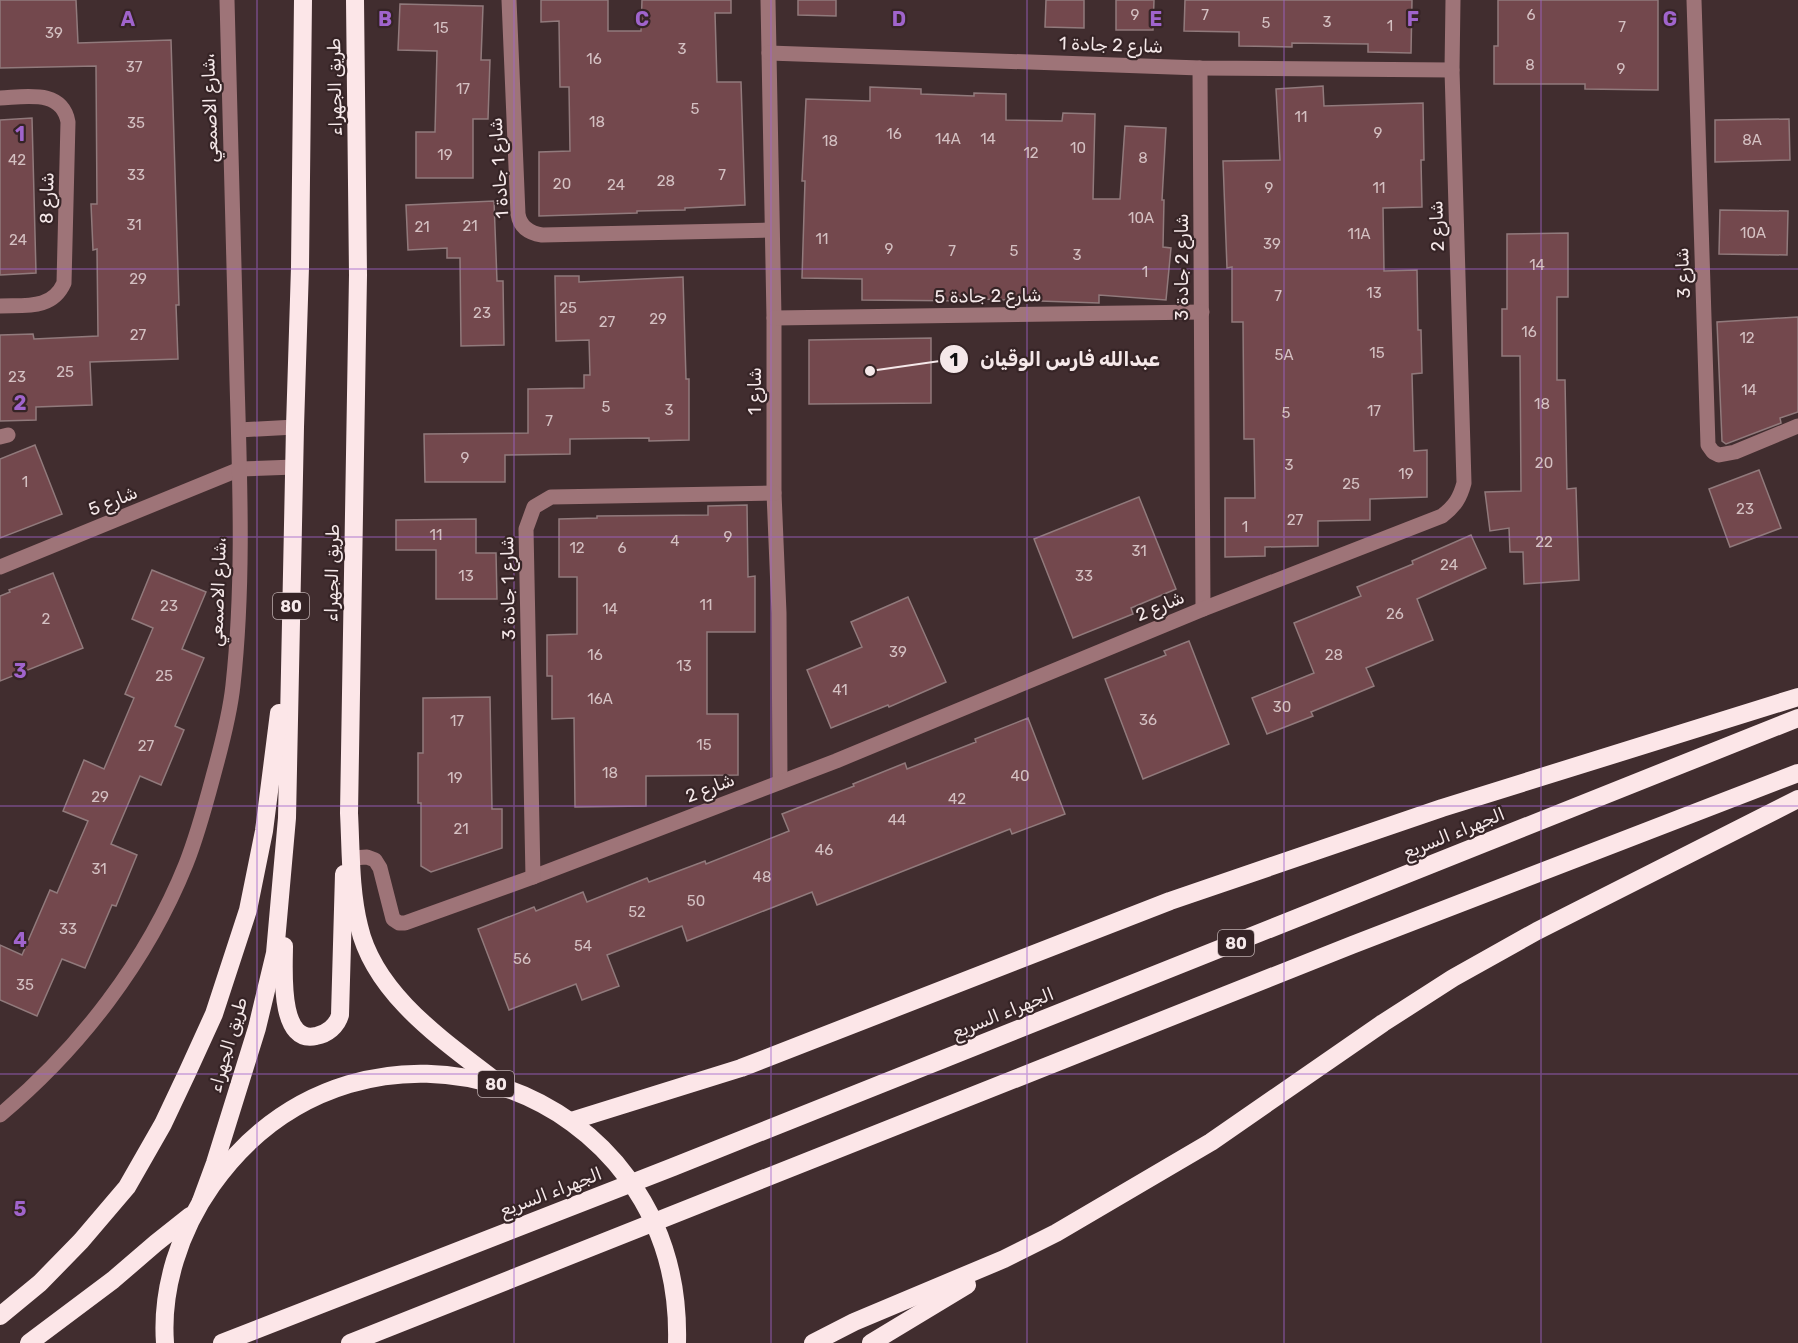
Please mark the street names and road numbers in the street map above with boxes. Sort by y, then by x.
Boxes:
street label: شارع 2 جادة 1 [1059,32,1163,59]
street label: طريق الجهراء [323,38,347,136]
street label: شارع الاصمعي، [197,53,225,163]
street label: شارع 1 جادة 1 [484,117,515,219]
street label: شارع 8 [36,172,59,224]
street label: شارع 2 [1425,200,1450,252]
street label: شارع 2 جادة 3 [1171,213,1194,321]
street label: شارع 3 [1671,247,1696,299]
street label: شارع 2 جادة 5 [934,284,1042,309]
street label: شارع 1 [744,367,767,415]
street label: شارع 5 [85,481,141,522]
street label: طريق الجهراء [320,524,344,622]
street label: شارع 1 جادة 3 [496,536,521,640]
street label: شارع الاصمعي، [205,537,233,647]
street label: شارع 2 [1132,586,1188,627]
road number: 80 [273,593,309,619]
street label: شارع 2 [682,769,738,808]
street label: الجهراء السريع [1400,803,1509,865]
road number: 80 [1218,930,1254,956]
street label: الجهراء السريع [949,983,1058,1045]
street label: طريق الجهراء [204,995,252,1095]
road number: 80 [478,1071,514,1097]
street label: الجهراء السريع [497,1163,606,1223]

